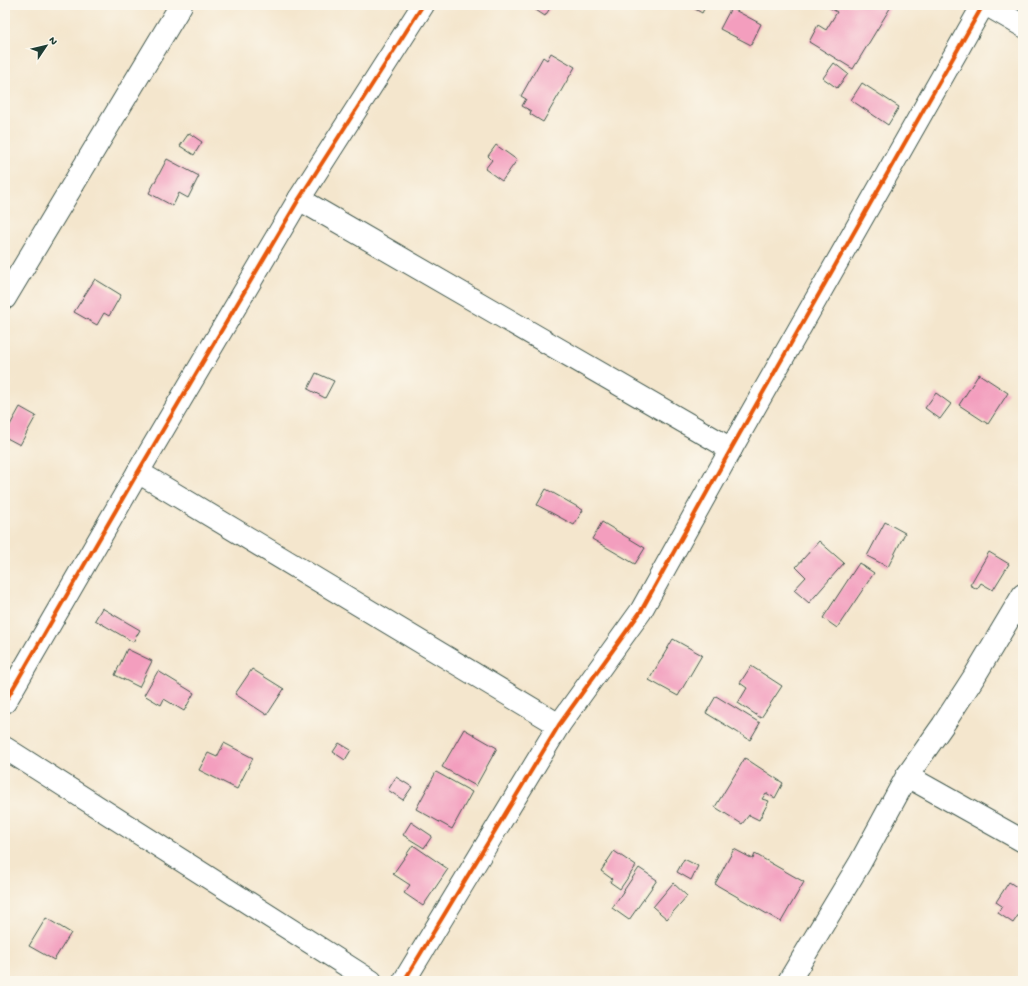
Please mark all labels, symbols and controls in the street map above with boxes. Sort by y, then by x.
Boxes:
north arrow [26,26,66,66]
text: N [46,35,60,48]

